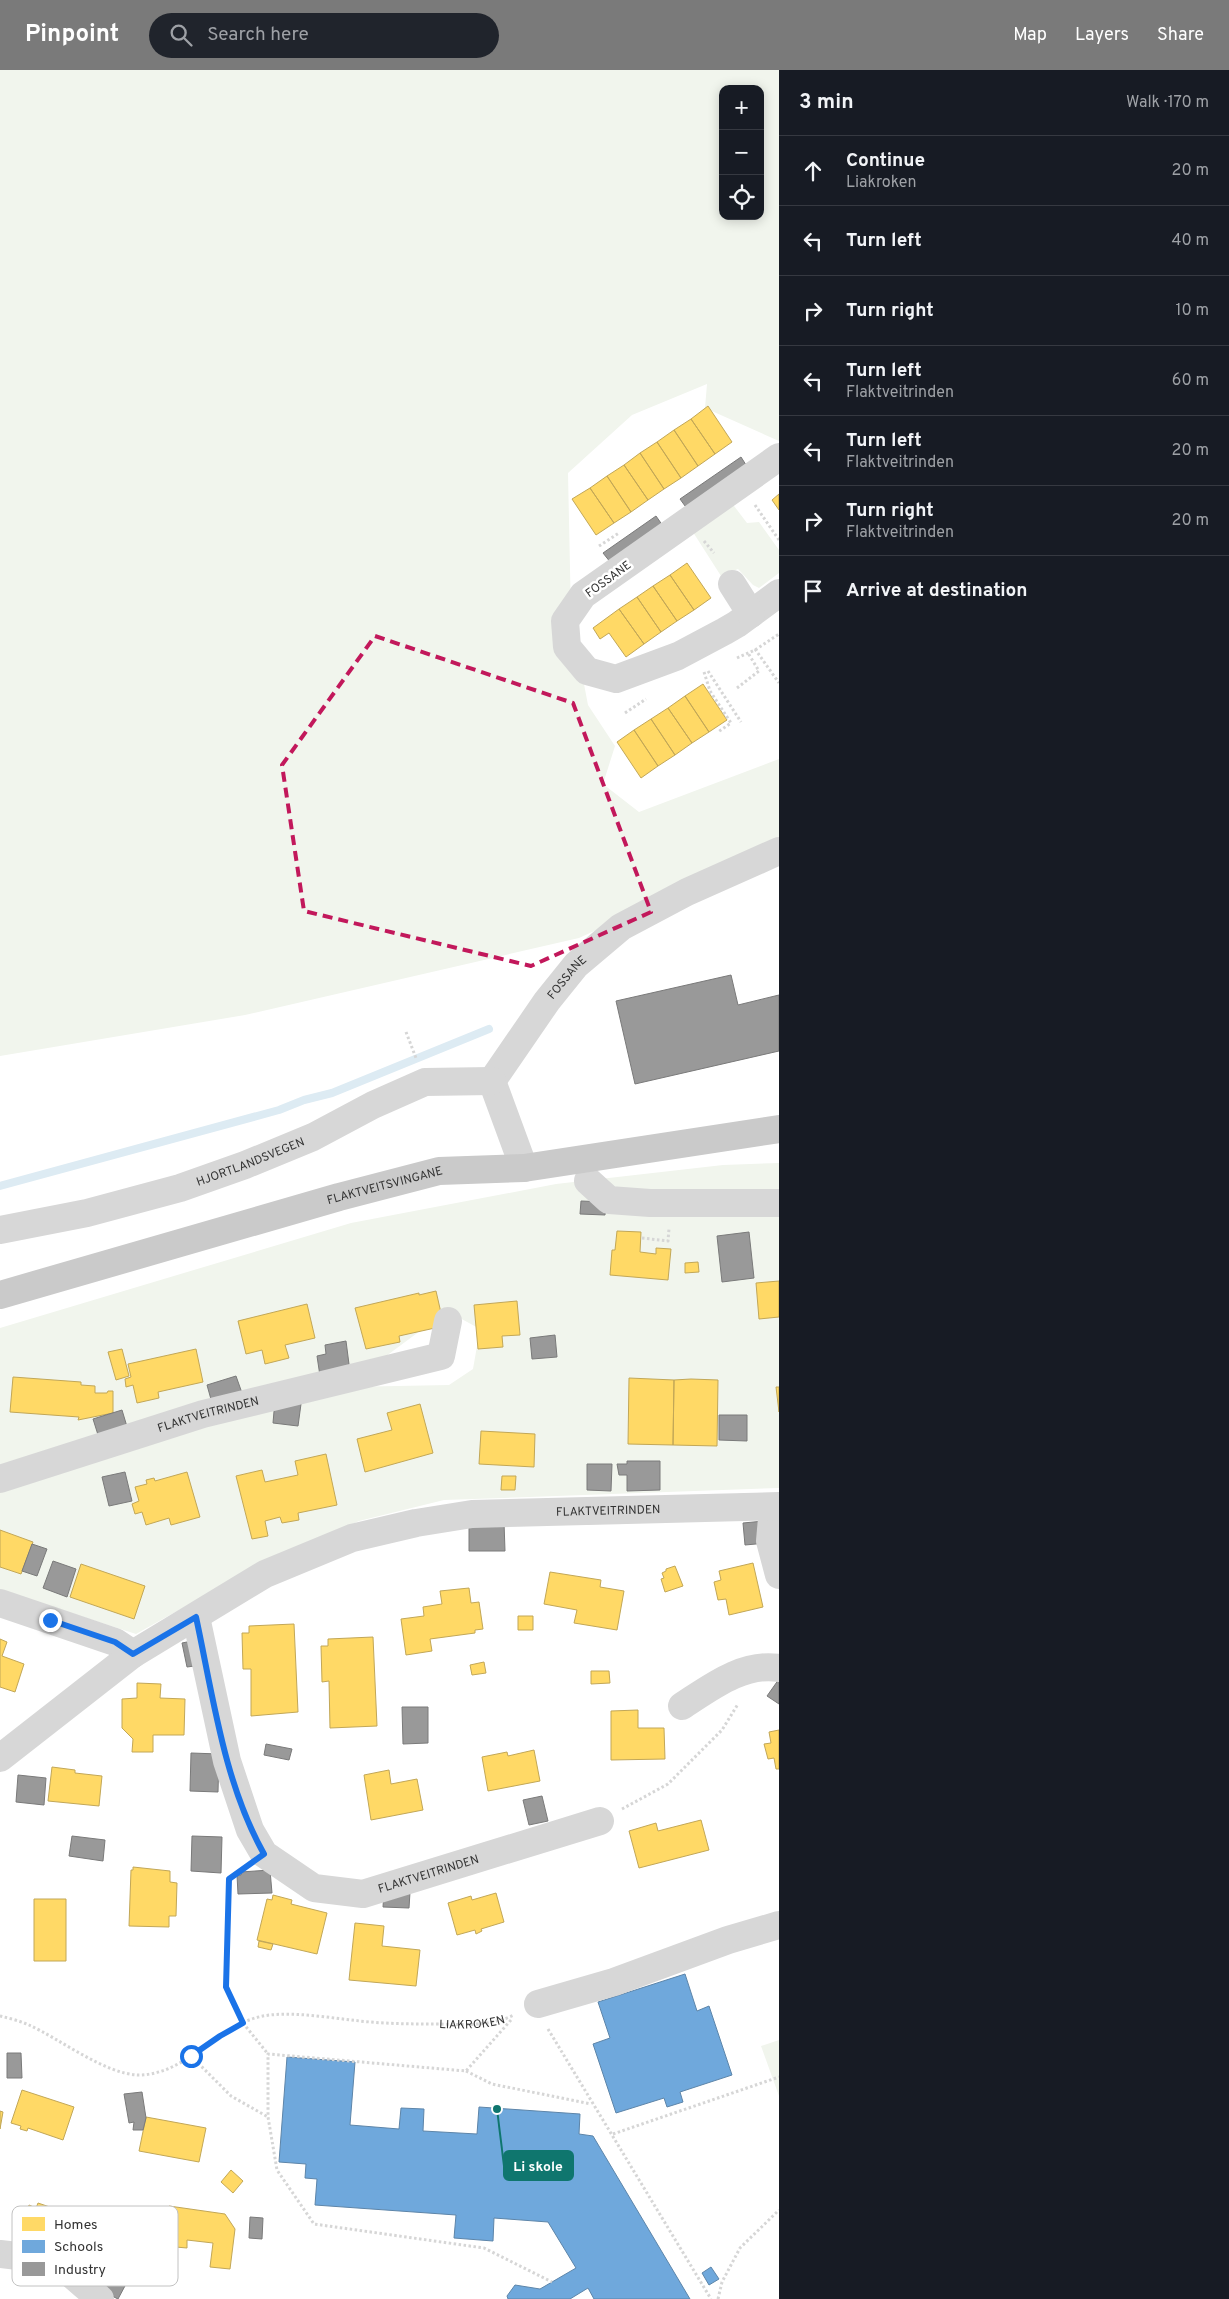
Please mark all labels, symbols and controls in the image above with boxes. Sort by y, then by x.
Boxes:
search box [149,13,499,58]
text: Pinpoint [25,20,119,50]
icon: search [167,21,195,49]
text: Search here [207,23,309,47]
text: Map [1013,24,1047,47]
text: Layers [1075,24,1129,47]
text: Share [1157,24,1204,47]
map controls [719,85,764,220]
button: + [719,85,764,130]
text: 3 min [799,89,854,116]
text: Walk · 170 m [1126,93,1209,113]
button: − [719,130,764,175]
text: Continue [846,149,925,173]
icon: ahead [799,157,827,185]
text: 20 m [1172,161,1209,181]
text: Liakroken [846,173,917,193]
button: locate [719,175,764,220]
icon: left [799,227,827,255]
text: Turn left [846,229,922,253]
text: 40 m [1171,231,1209,251]
icon: right [799,297,827,325]
text: Turn right [846,299,934,323]
text: 10 m [1175,301,1209,321]
text: Turn left [846,359,922,383]
icon: left [799,367,827,395]
text: 60 m [1172,371,1209,391]
text: Flaktveitrinden [846,383,954,403]
text: Turn left [846,429,922,453]
icon: left [799,437,827,465]
text: 20 m [1172,441,1209,461]
text: Flaktveitrinden [846,453,954,473]
text: Turn right [846,499,934,523]
icon: right [799,507,827,535]
text: 20 m [1172,511,1209,531]
text: Flaktveitrinden [846,523,954,543]
street label: FOSSANE [582,558,635,602]
icon: arrive [799,577,827,605]
text: Arrive at destination [846,579,1027,603]
street label: FOSSANE [544,952,590,1003]
street label: HJORTLANDSVEGEN [194,1134,307,1191]
street label: FLAKTVEITSVINGANE [325,1163,444,1209]
street label: FLAKTVEITRINDEN [156,1394,261,1437]
street label: FLAKTVEITRINDEN [556,1502,661,1521]
route end [39,1609,62,1632]
street label: FLAKTVEITRINDEN [376,1852,481,1898]
street label: LIAKROKEN [439,2012,507,2034]
route start [180,2045,203,2068]
callout: Li skole [504,2151,573,2180]
text: Li skole [513,2159,563,2176]
legend [12,2206,178,2286]
text: Homes [54,2217,98,2234]
text: Schools [54,2239,103,2256]
text: Industry [54,2262,106,2279]

